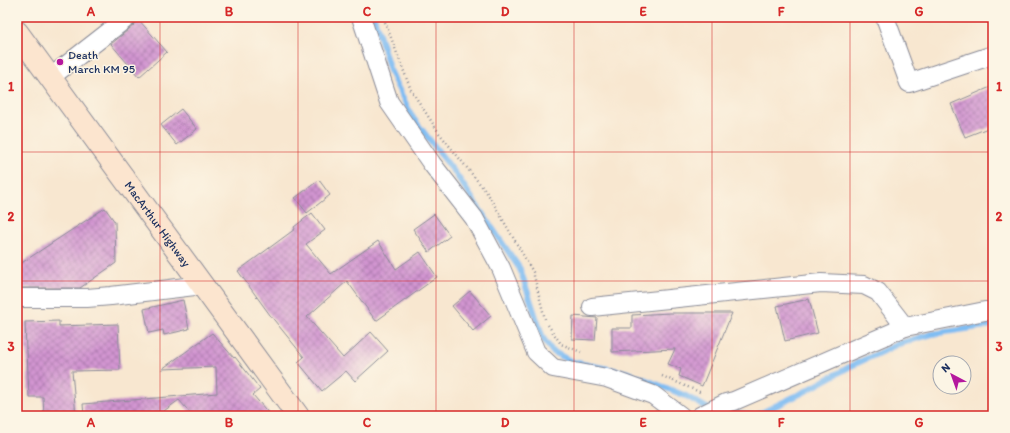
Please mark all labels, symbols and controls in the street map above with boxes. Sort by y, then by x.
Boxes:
text: A [86,4,96,19]
text: B [225,4,234,19]
text: C [363,4,372,19]
text: D [501,4,510,19]
text: E [639,4,647,19]
text: F [778,4,785,19]
text: G [915,4,924,19]
place label: Death March KM 95 [68,48,135,76]
marker: Death March KM 95 [55,57,65,67]
text: 1 [8,79,14,94]
text: 1 [996,79,1002,94]
street label: MacArthur Highway [122,179,194,270]
text: 2 [8,209,15,224]
text: 2 [996,209,1003,224]
text: 3 [7,339,15,354]
text: 3 [995,339,1003,354]
north arrow [932,355,972,395]
text: N [939,360,953,375]
text: A [86,415,96,430]
text: B [225,415,234,430]
text: C [363,415,372,430]
text: D [501,415,510,430]
text: E [639,415,647,430]
text: F [778,415,785,430]
text: G [915,415,924,430]

